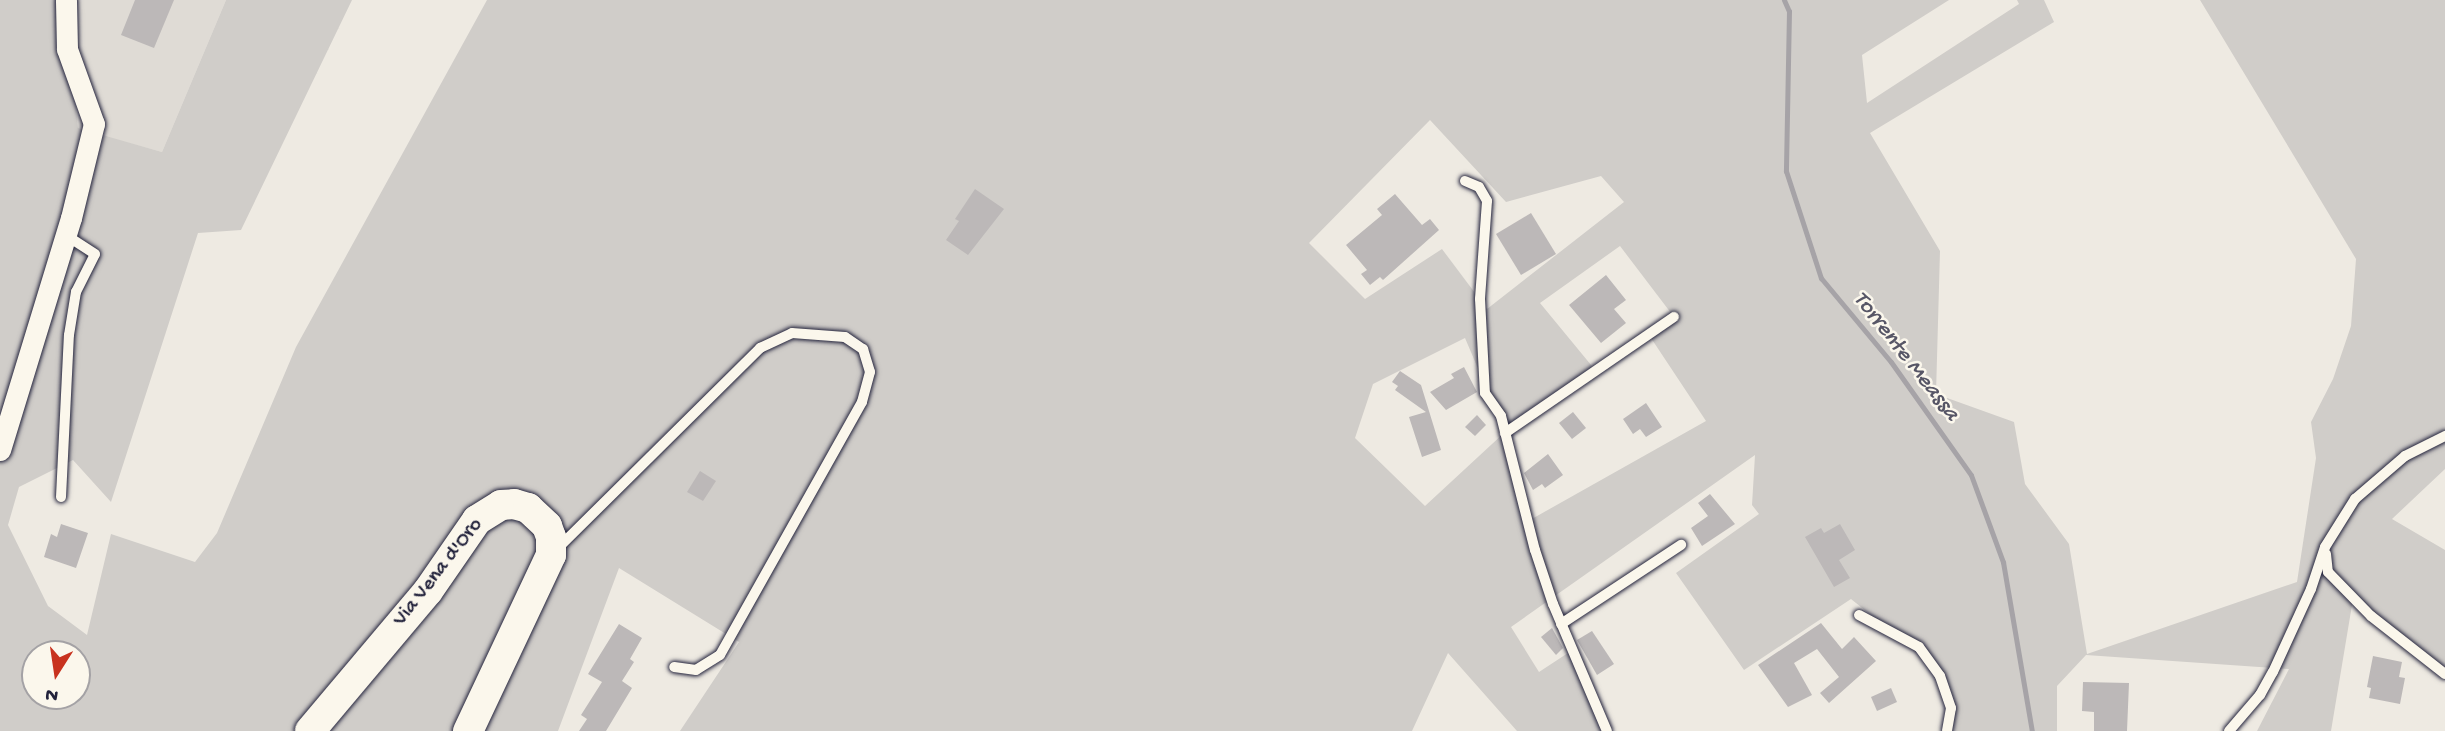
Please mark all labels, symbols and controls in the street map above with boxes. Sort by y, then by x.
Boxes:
water label: Torrente Meassa [1846,287,1964,427]
street label: Via Vena d'Oro [389,514,489,632]
north arrow [21,640,91,710]
text: N [43,682,60,707]

